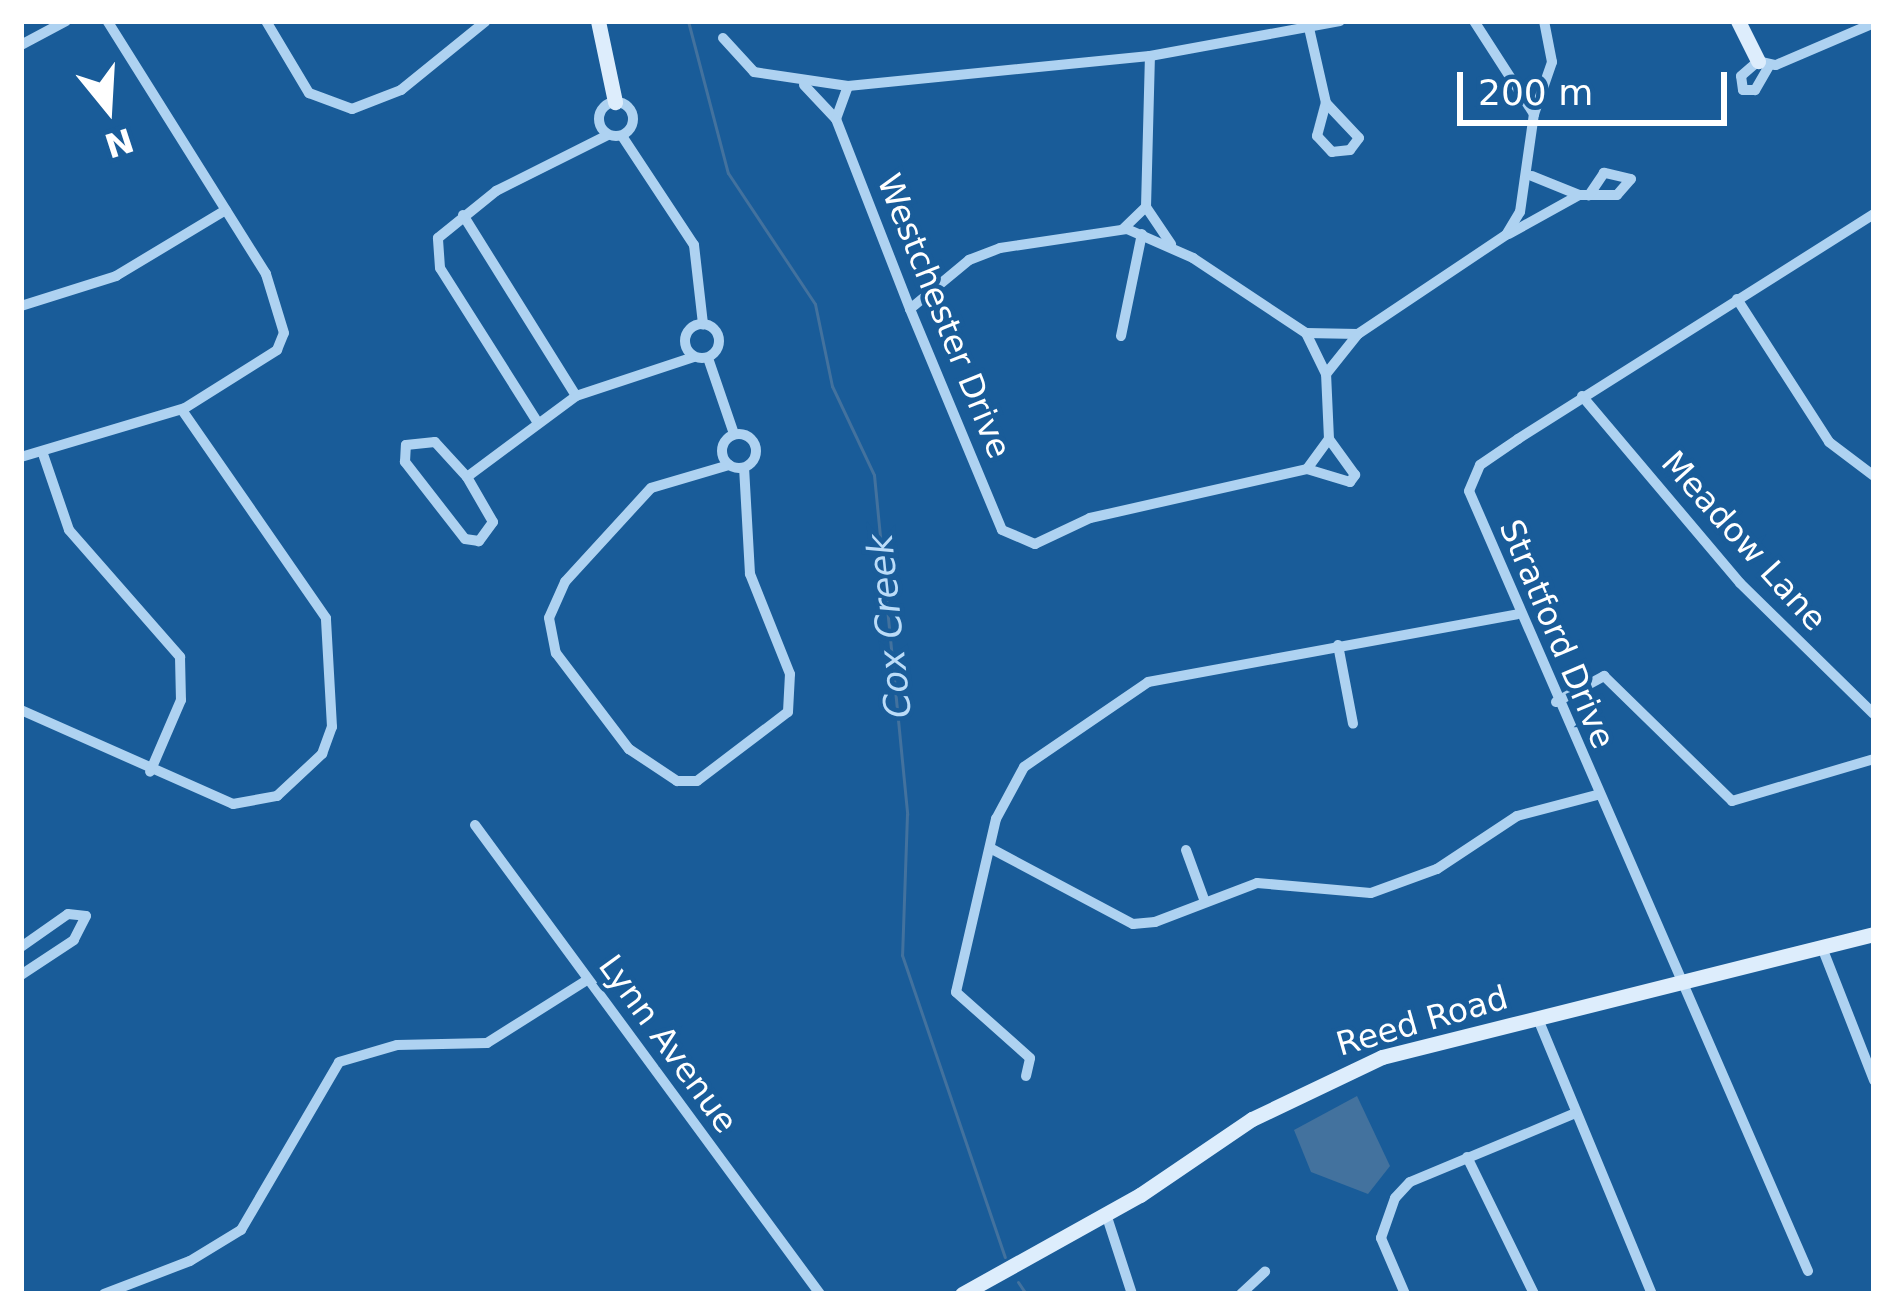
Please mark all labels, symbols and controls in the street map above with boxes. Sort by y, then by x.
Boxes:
north arrow [48,48,168,168]
scale bar [1463,48,1733,122]
text: 200 m [1478,72,1593,113]
text: N [100,120,138,166]
street label: Westchester Drive [869,168,1019,464]
street label: Meadow Lane [1653,443,1835,639]
street label: Stratford Drive [1491,514,1623,754]
water label: Cox Creek [858,532,920,720]
street label: Lynn Avenue [590,947,746,1141]
street label: Reed Road [1332,978,1512,1064]

